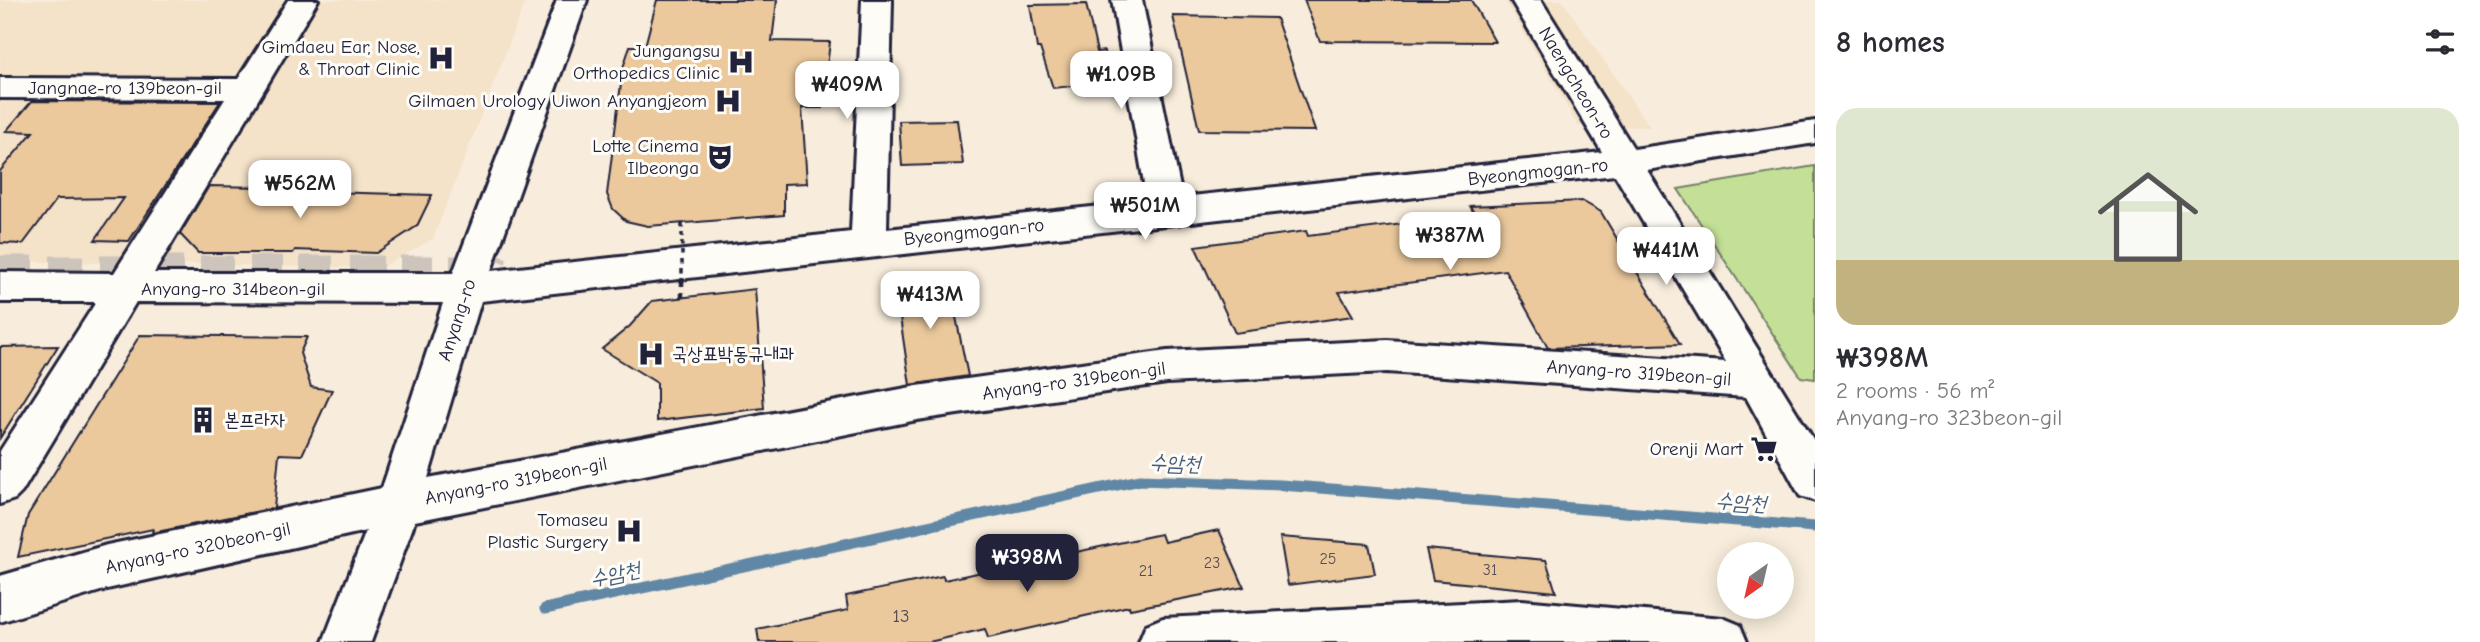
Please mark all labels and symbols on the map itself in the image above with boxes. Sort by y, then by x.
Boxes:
street label: Naengcheon-ro [1534,23,1618,143]
place label: Gimdaeu Ear, Nose, & Throat Clinic [262,36,420,80]
place label: Jungangsu Orthopedics Clinic [573,40,720,84]
hospital icon: Gimdaeu Ear, Nose, & Throat Clinic [426,43,456,73]
hospital icon: Jungangsu Orthopedics Clinic [726,47,756,77]
pin: ₩1.09B [1064,52,1178,111]
pin: ₩409M [798,61,896,121]
street label: Jangnae-ro 139beon-gil [28,77,222,99]
hospital icon: Gilmaen Urology Uiwon Anyangjeom [713,86,743,116]
place label: Gilmaen Urology Uiwon Anyangjeom [408,90,707,112]
place label: Lotte Cinema Ilbeonga [592,135,699,179]
theatre icon: Lotte Cinema Ilbeonga [705,142,735,172]
street label: Byeongmogan-ro [1467,154,1609,190]
pin: ₩562M [251,160,349,220]
pin: ₩501M [1096,182,1194,242]
pin: ₩387M [1401,212,1499,272]
street label: Byeongmogan-ro [903,214,1045,250]
pin: ₩441M [1617,228,1715,287]
pin: ₩413M [881,272,979,331]
street label: Anyang-ro [433,276,481,364]
street label: Anyang-ro 314beon-gil [141,278,325,300]
hospital icon: 국상표박동규내과 [636,339,666,369]
place label: 국상표박동규내과 [672,343,794,365]
street label: Anyang-ro 319beon-gil [1546,356,1732,390]
street label: Anyang-ro 319beon-gil [981,357,1167,405]
building icon: 본프라자 [188,405,218,435]
place label: 본프라자 [224,409,285,431]
supermarket icon: Orenji Mart [1749,434,1779,464]
place label: Orenji Mart [1650,438,1744,460]
water label: 수암천 [1149,450,1203,476]
street label: Anyang-ro 319beon-gil [423,453,609,509]
water label: 수암천 [1715,488,1769,516]
place label: Tomaseu Plastic Surgery [487,509,608,553]
hospital icon: Tomaseu Plastic Surgery [614,516,644,546]
street label: Anyang-ro 320beon-gil [103,518,293,578]
pin: ₩398M [978,534,1076,594]
north arrow [1717,542,1794,620]
house number: 25 [1319,550,1337,568]
house number: 23 [1204,554,1220,572]
water label: 수암천 [588,557,644,591]
house number: 31 [1483,561,1497,579]
house number: 21 [1139,562,1153,580]
house number: 13 [892,605,910,627]

